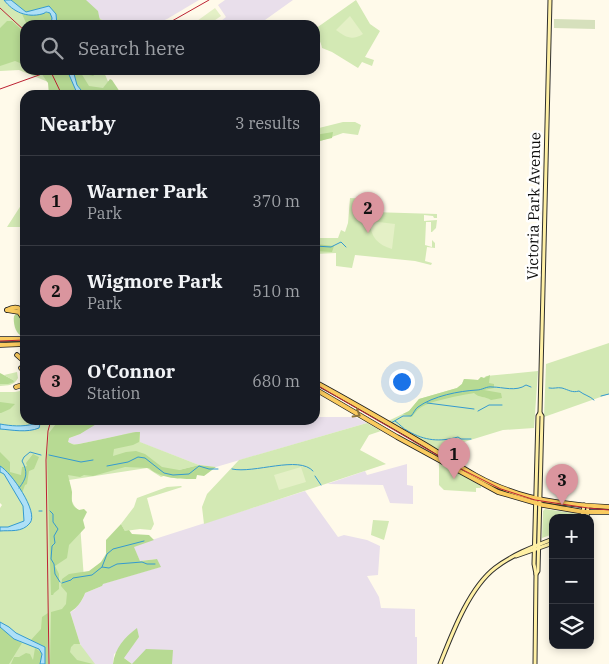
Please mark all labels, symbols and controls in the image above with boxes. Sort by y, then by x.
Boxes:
search box [20,20,320,75]
icon: search [38,34,66,62]
text: Search here [78,36,185,60]
text: Nearby [40,109,116,137]
text: 3 results [235,113,300,133]
street label: Victoria Park Avenue [523,132,544,280]
text: Warner Park [87,179,208,203]
text: 1 [51,191,61,211]
text: 370 m [252,191,300,211]
pin: 2 [352,192,384,233]
text: Park [87,203,122,223]
text: Wigmore Park [87,269,222,293]
text: 2 [51,281,61,301]
text: 510 m [252,281,300,301]
text: Park [87,293,122,313]
text: O'Connor [87,359,175,383]
your location [389,369,415,395]
text: 3 [51,371,61,391]
text: 680 m [252,371,300,391]
text: Station [87,383,141,403]
one-way arrow [352,407,361,417]
pin: 1 [438,438,470,479]
pin: 3 [546,464,578,505]
map controls [549,514,594,649]
button: + [549,514,594,559]
button: − [549,559,594,604]
button: layers [549,604,594,649]

